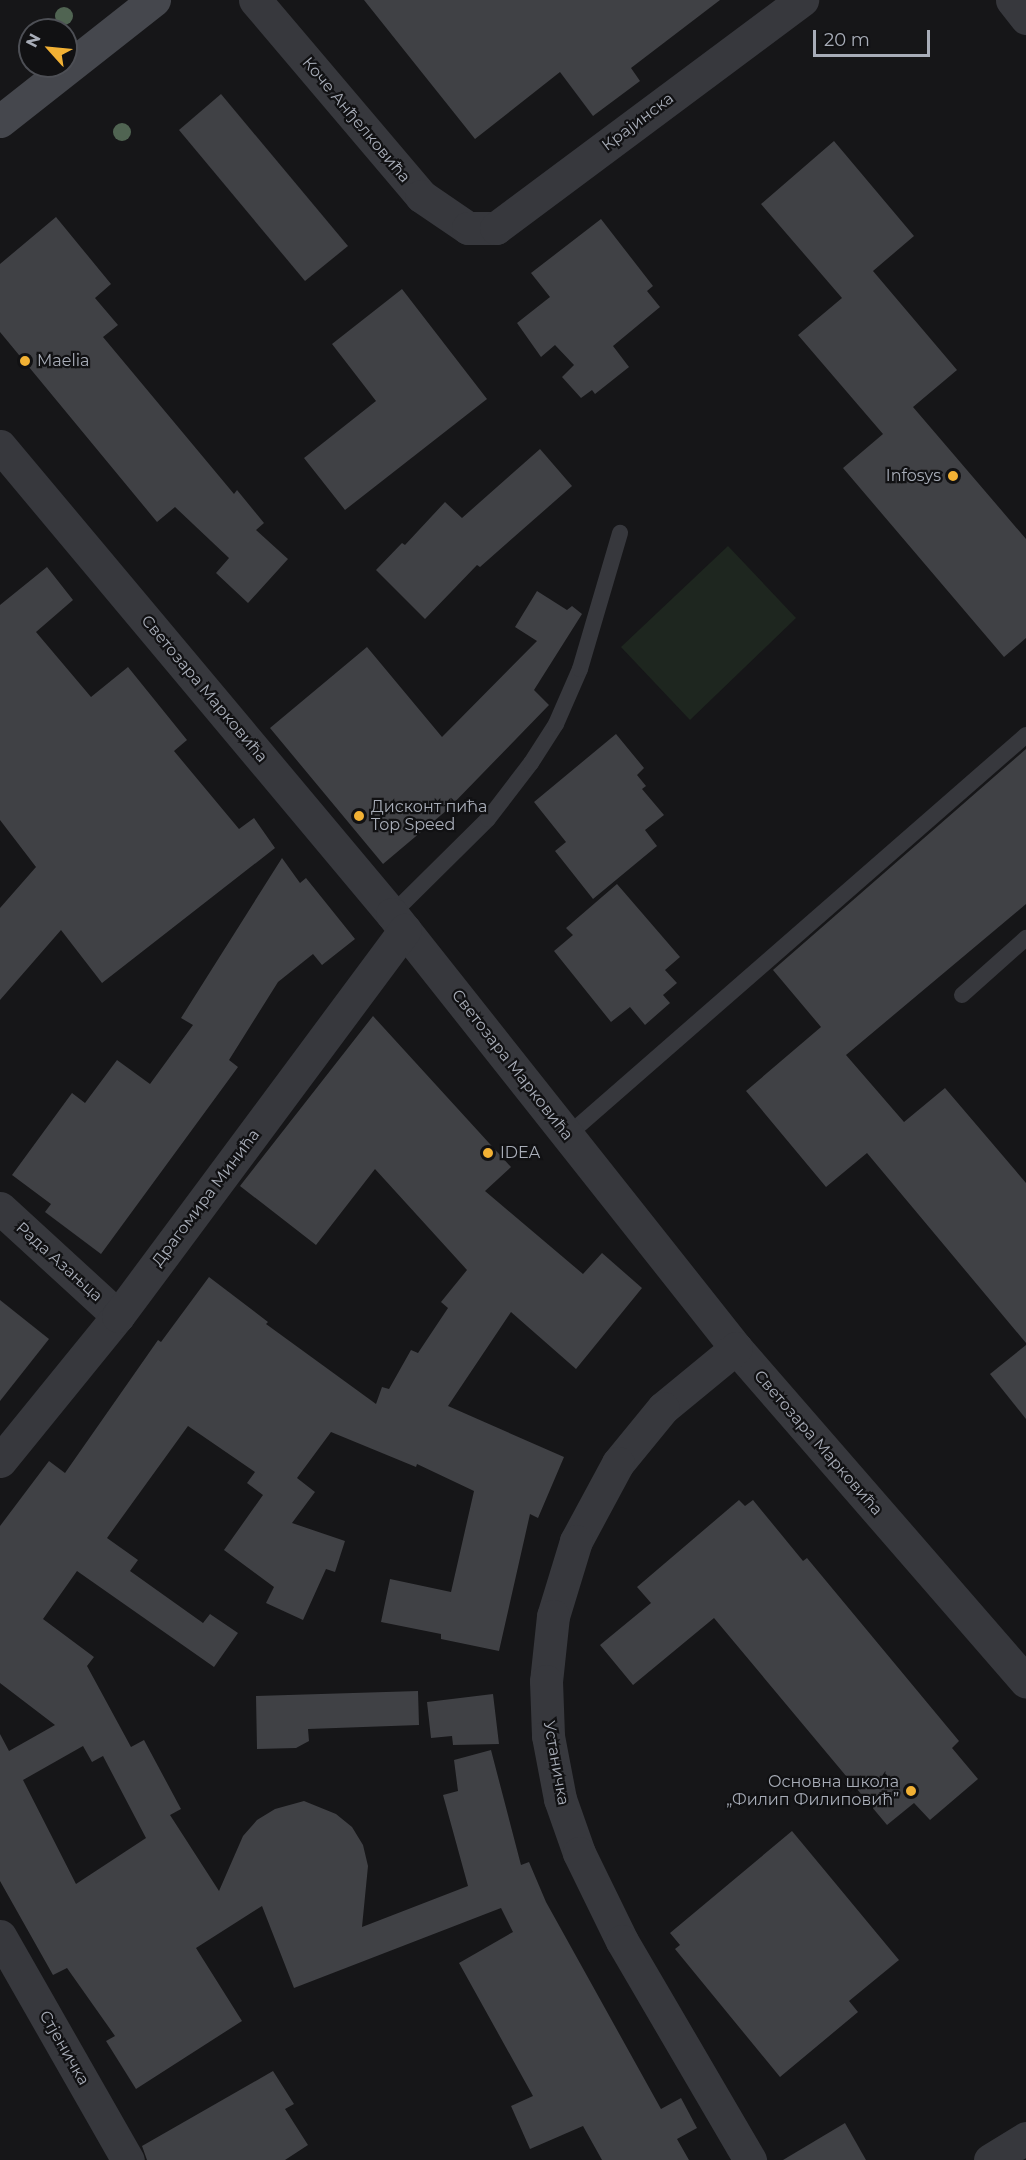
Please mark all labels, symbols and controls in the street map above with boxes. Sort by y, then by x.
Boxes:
north arrow [18,18,78,78]
scale bar [816,18,933,56]
text: 20 m [824,29,870,51]
text: N [22,30,45,51]
street label: Коче Анђелковића [298,53,414,187]
street label: Крајинска [598,89,678,155]
place label: Maelia [37,351,89,371]
marker: Maelia [18,354,32,368]
place label: Infosys [886,466,941,486]
marker: Infosys [946,469,960,483]
street label: Светозара Марковића [137,612,271,766]
place label: Дисконт пића Top Speed [371,797,487,835]
marker: Дисконт пића Top Speed [352,809,366,823]
street label: Светозара Марковића [447,986,577,1144]
street label: Драгомира Минића [148,1126,264,1270]
place label: IDEA [500,1143,540,1163]
marker: IDEA [481,1146,495,1160]
street label: Рада Азањца [12,1218,106,1306]
street label: Светозара Марковића [750,1366,886,1520]
street label: Устаничка [539,1719,573,1807]
place label: Основна школа „Филип Филиповић” [726,1772,899,1810]
marker: Основна школа „Филип Филиповић” [904,1784,918,1798]
street label: Стјеничка [35,2007,93,2089]

